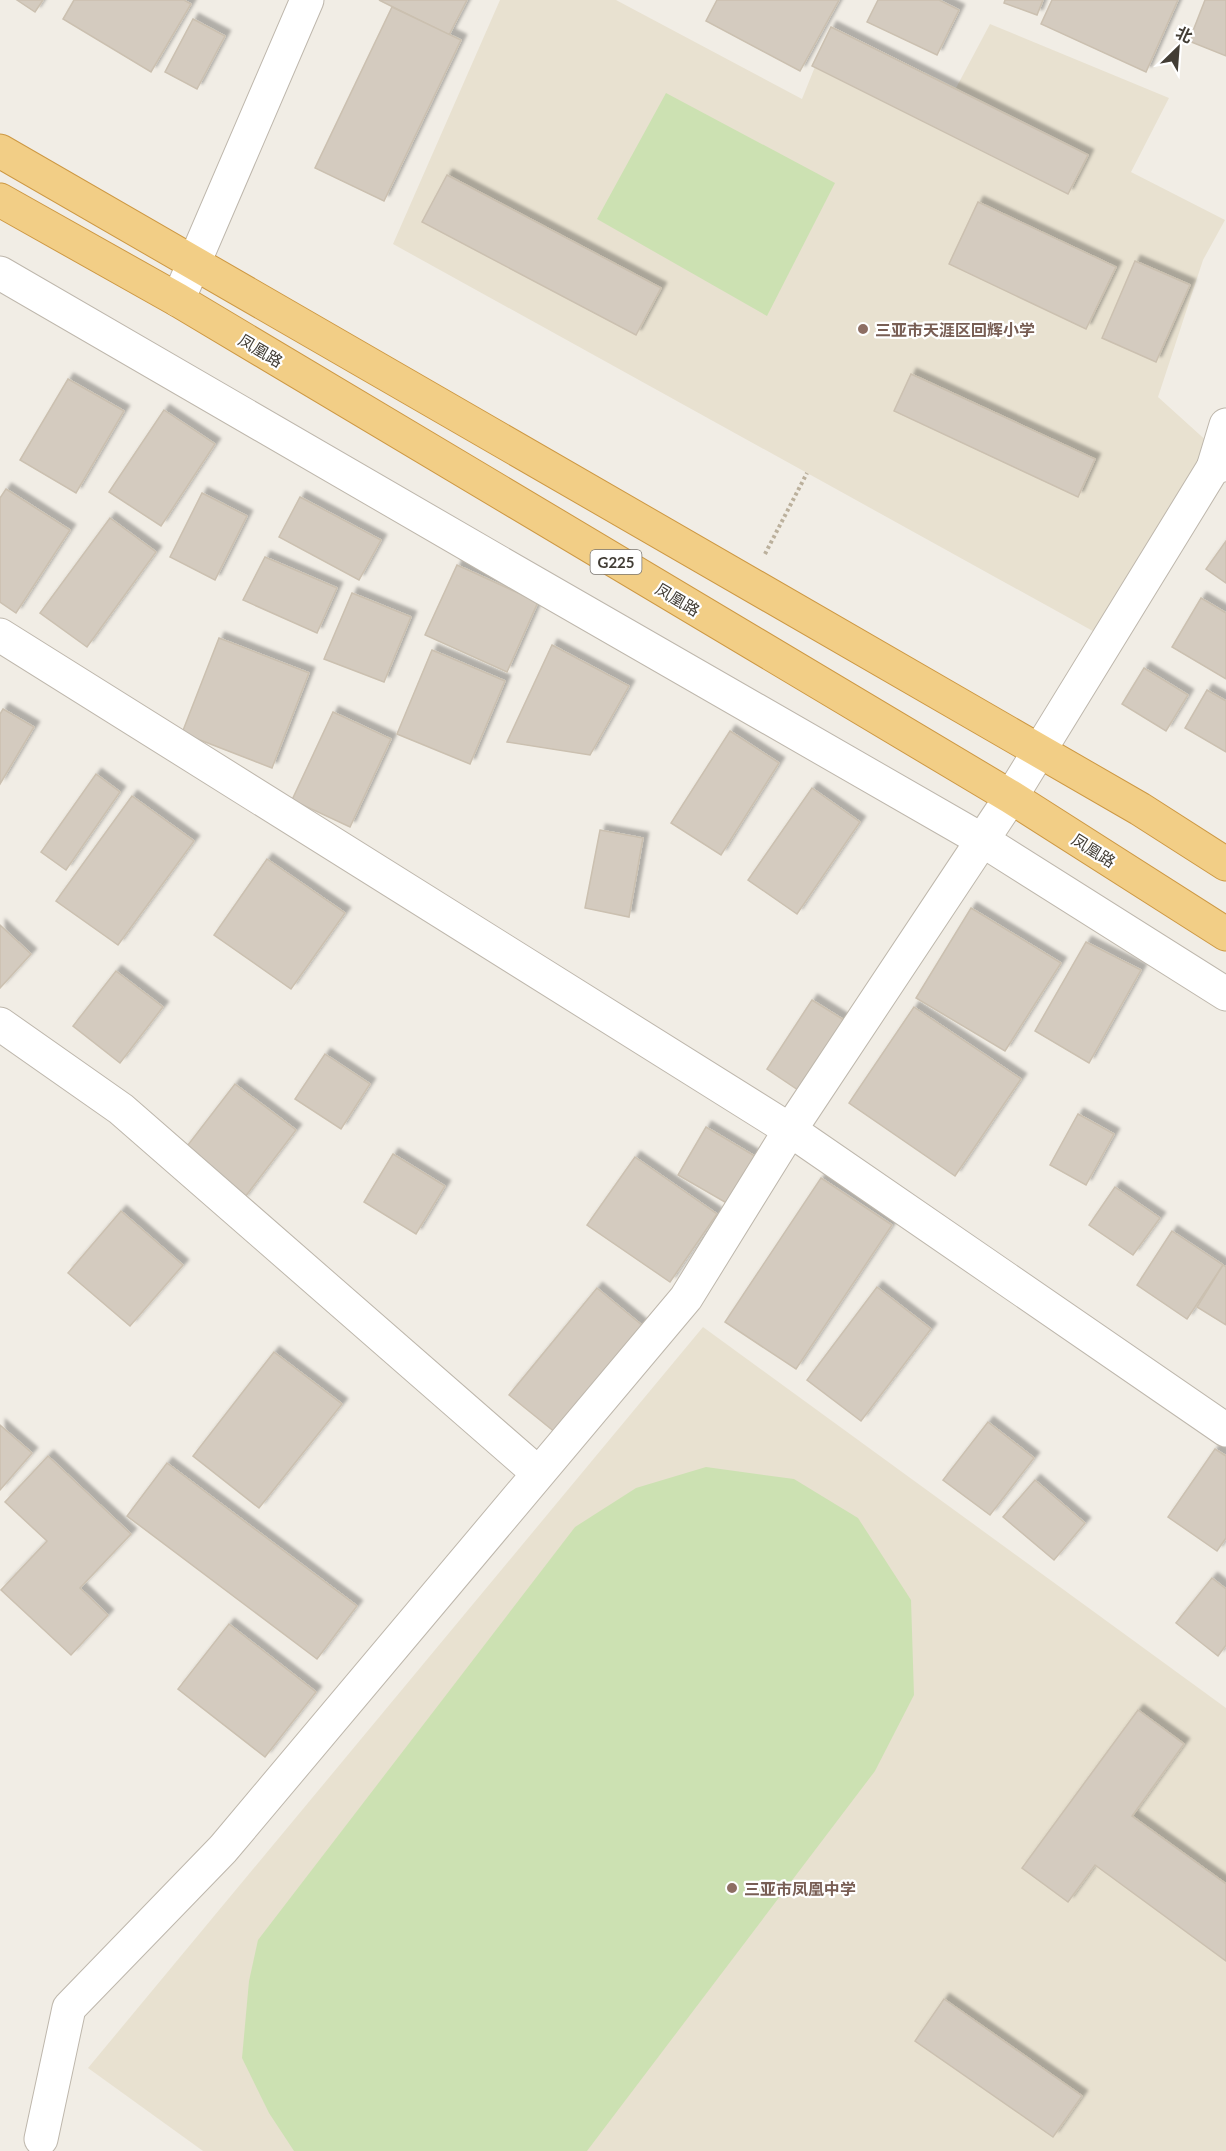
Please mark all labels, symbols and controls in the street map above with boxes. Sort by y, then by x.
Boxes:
north arrow [1148,18,1208,78]
text: 北 [1173,22,1196,46]
place label: 三亚市天涯区回辉小学 [875,320,1035,339]
marker: 三亚市天涯区回辉小学 [856,322,870,336]
street label: 凤凰路 [236,329,286,371]
road number: G225 [590,550,642,574]
street label: 凤凰路 [653,578,703,620]
street label: 凤凰路 [1069,829,1119,871]
place label: 三亚市凤凰中学 [744,1879,856,1898]
marker: 三亚市凤凰中学 [725,1881,739,1895]

